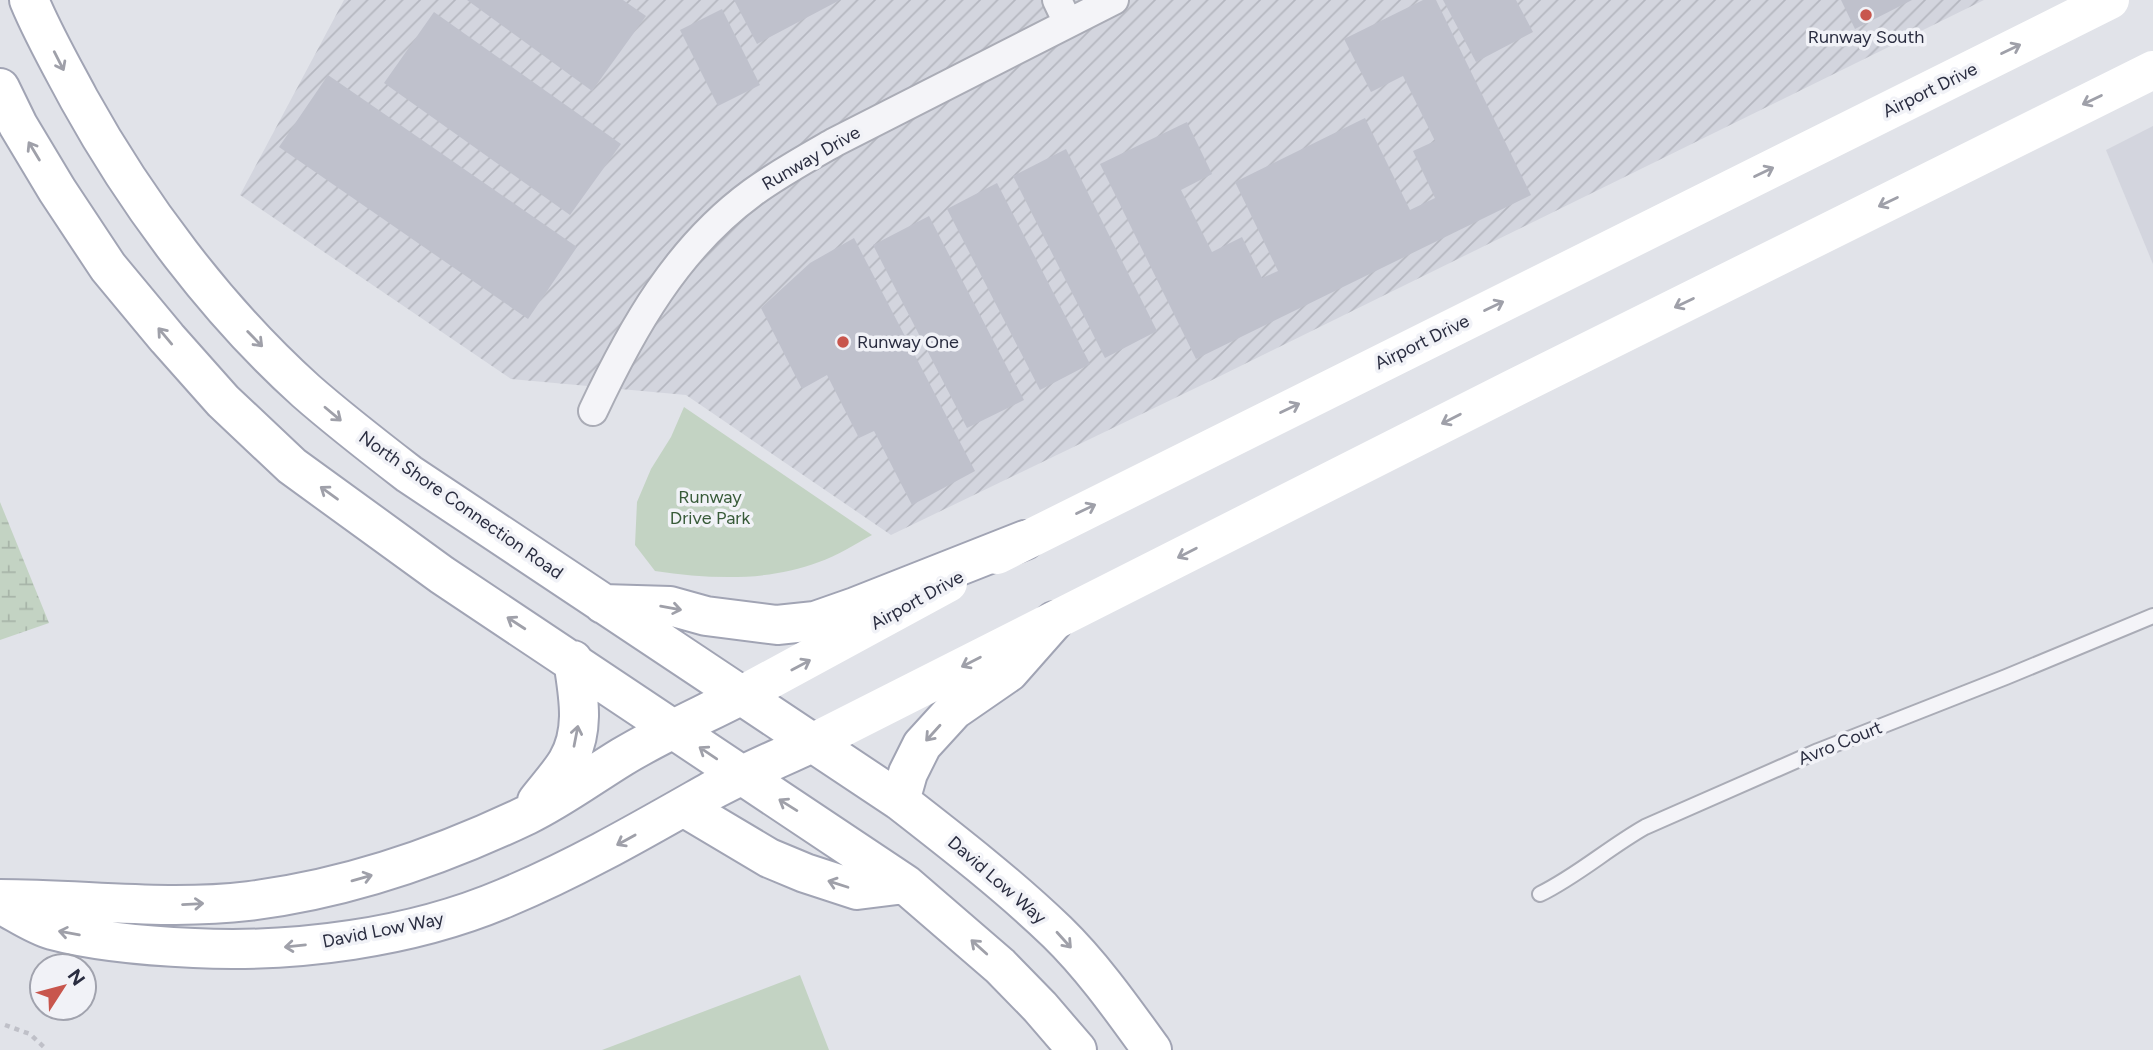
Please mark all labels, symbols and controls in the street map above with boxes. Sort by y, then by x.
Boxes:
marker: Runway South [1858,7,1874,23]
place label: Runway South [1808,26,1924,48]
one-way arrow [2000,41,2021,55]
one-way arrow [53,50,66,71]
street label: Airport Drive [1879,58,1981,122]
one-way arrow [2082,94,2103,108]
street label: Runway Drive [758,121,864,195]
one-way arrow [27,141,41,161]
one-way arrow [1753,165,1774,178]
one-way arrow [1878,195,1899,209]
one-way arrow [1674,296,1695,310]
one-way arrow [1483,299,1504,313]
street label: Airport Drive [1371,310,1473,374]
one-way arrow [157,327,173,345]
one-way arrow [246,330,263,347]
place label: Runway One [857,331,959,353]
marker: Runway One [835,334,851,350]
one-way arrow [1279,400,1300,414]
one-way arrow [324,406,342,422]
one-way arrow [1441,413,1462,427]
street label: North Shore Connection Road [355,426,567,584]
one-way arrow [320,486,339,501]
park label: Runway Drive Park [670,486,750,529]
one-way arrow [1075,502,1096,516]
one-way arrow [1177,547,1198,561]
street label: Airport Drive [867,565,967,634]
one-way arrow [659,601,682,615]
one-way arrow [506,616,526,630]
one-way arrow [961,656,982,670]
one-way arrow [790,657,811,671]
street label: Avro Court [1795,716,1885,770]
one-way arrow [925,724,941,742]
one-way arrow [570,725,584,748]
one-way arrow [698,746,718,760]
one-way arrow [779,798,798,813]
street label: David Low Way [943,831,1051,929]
one-way arrow [616,834,636,848]
one-way arrow [350,871,372,884]
one-way arrow [828,877,850,889]
one-way arrow [181,897,204,910]
street label: David Low Way [320,907,446,953]
one-way arrow [58,926,80,939]
one-way arrow [1056,931,1072,949]
one-way arrow [284,939,307,952]
one-way arrow [971,939,988,956]
north arrow [28,952,98,1022]
text: N [63,965,90,990]

